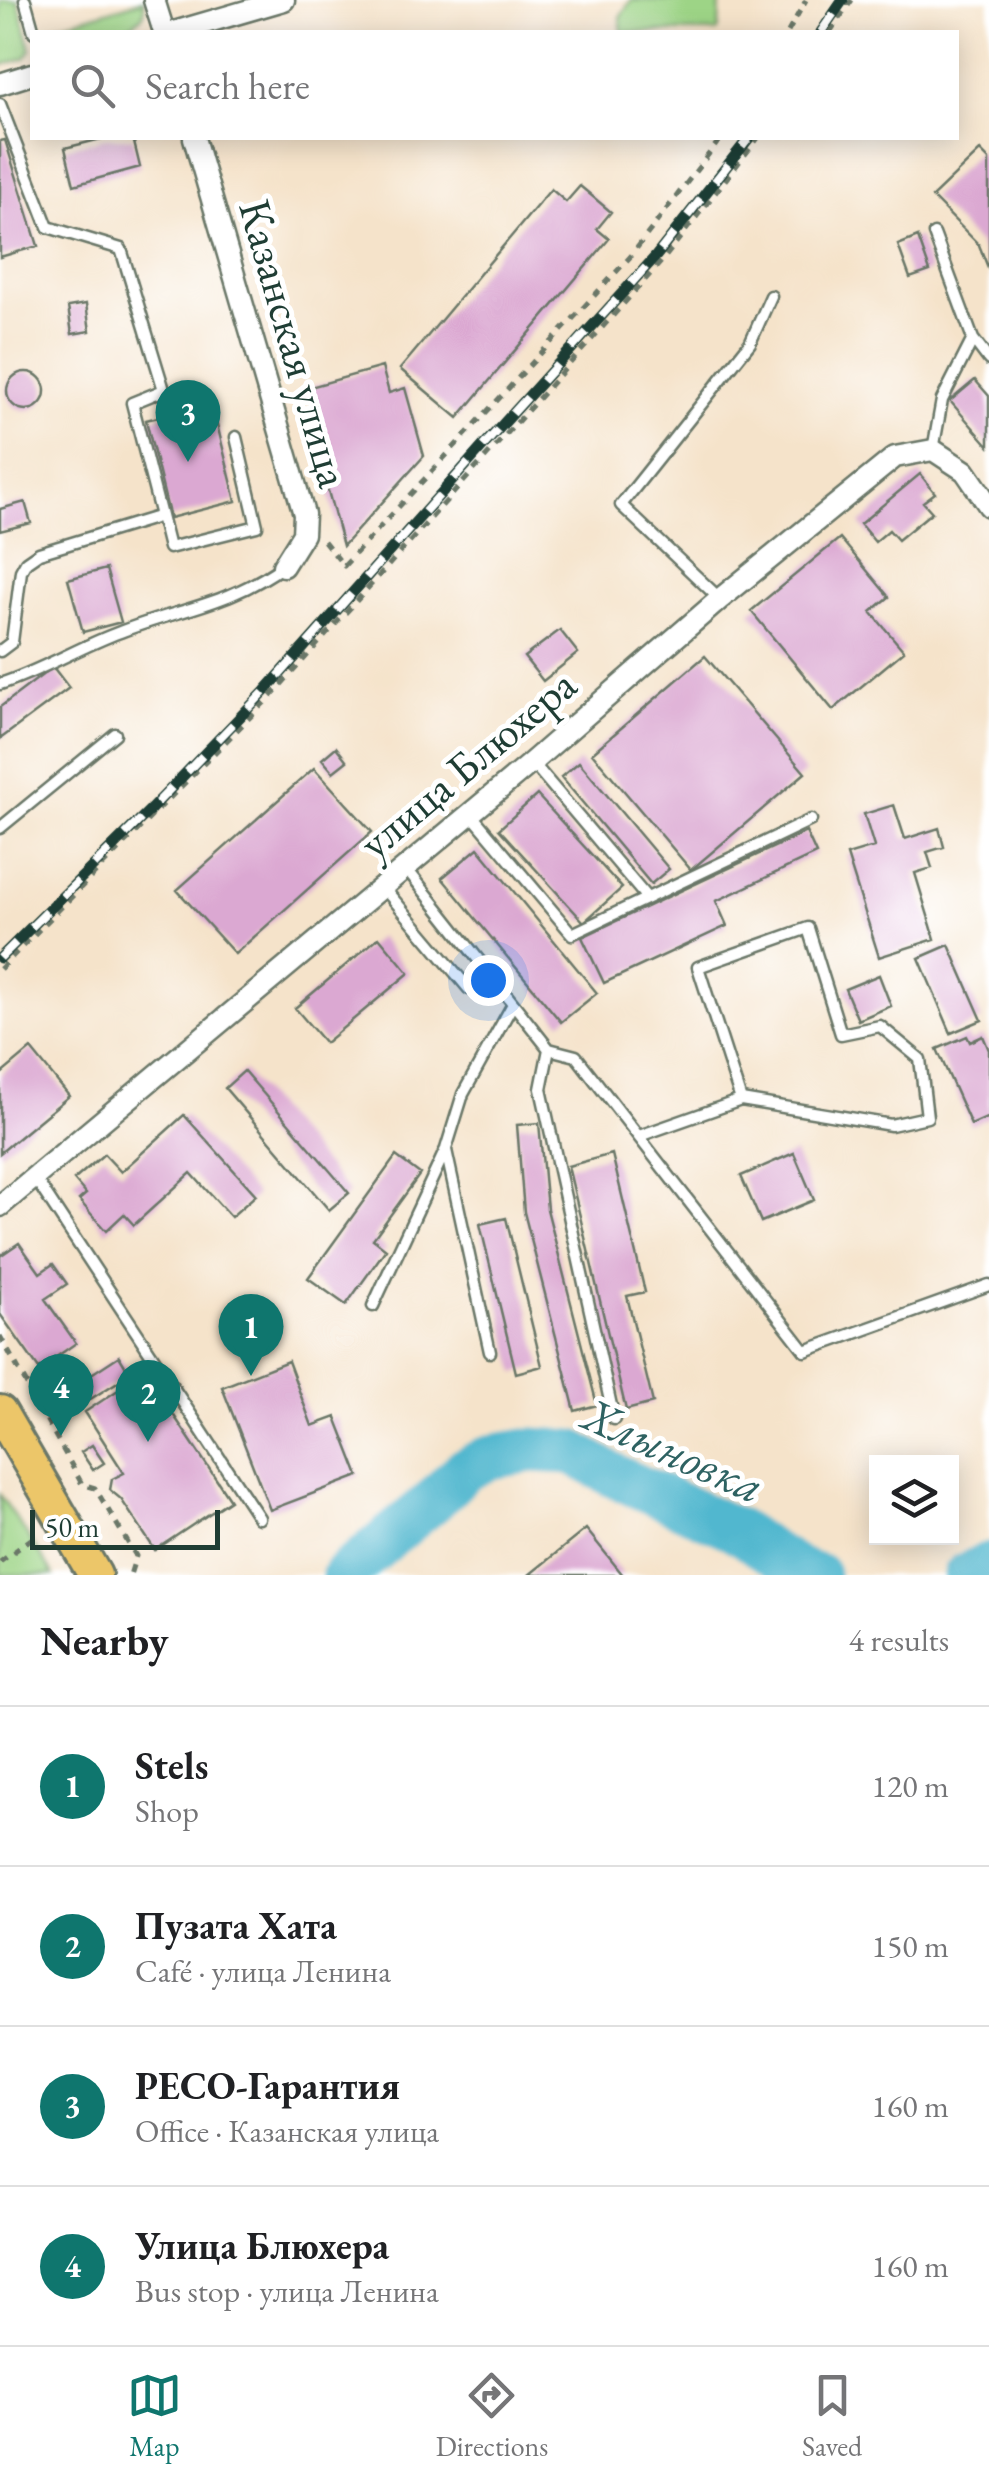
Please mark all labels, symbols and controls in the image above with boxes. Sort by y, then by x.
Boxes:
search box [30,30,959,140]
icon: search [65,58,120,113]
text: Search here [145,61,310,110]
street label: Казанская улица [226,193,364,494]
pin: 3 [156,380,220,462]
street label: улица Блюхера [346,655,588,871]
your location [463,955,514,1006]
pin: 1 [218,1294,284,1376]
pin: 4 [28,1354,94,1436]
pin: 2 [116,1360,180,1442]
water label: Хлыновка [572,1382,773,1517]
map controls [869,1455,959,1545]
button: layers [869,1455,959,1545]
scale bar [30,1505,220,1550]
text: 50 m [45,1509,99,1545]
text: Nearby [40,1613,169,1668]
text: 4 results [849,1619,949,1661]
text: Stels [135,1741,208,1790]
text: 1 [64,1765,81,1807]
text: 120 m [872,1765,949,1807]
text: Shop [135,1790,199,1832]
text: Пузата Хата [135,1901,337,1950]
text: 2 [64,1925,81,1967]
text: 150 m [872,1925,949,1967]
text: Café · улица Ленина [135,1950,391,1992]
text: РЕСО-Гарантия [135,2061,400,2110]
text: 3 [64,2085,81,2127]
text: 160 m [872,2085,949,2127]
text: Office · Казанская улица [135,2110,439,2152]
text: Улица Блюхера [135,2221,389,2270]
text: 4 [64,2245,81,2287]
text: 160 m [872,2245,949,2287]
text: Bus stop · улица Ленина [135,2270,439,2312]
tab: Map [127,2368,182,2464]
tab: Directions [436,2368,548,2464]
tab: Saved [802,2368,862,2464]

